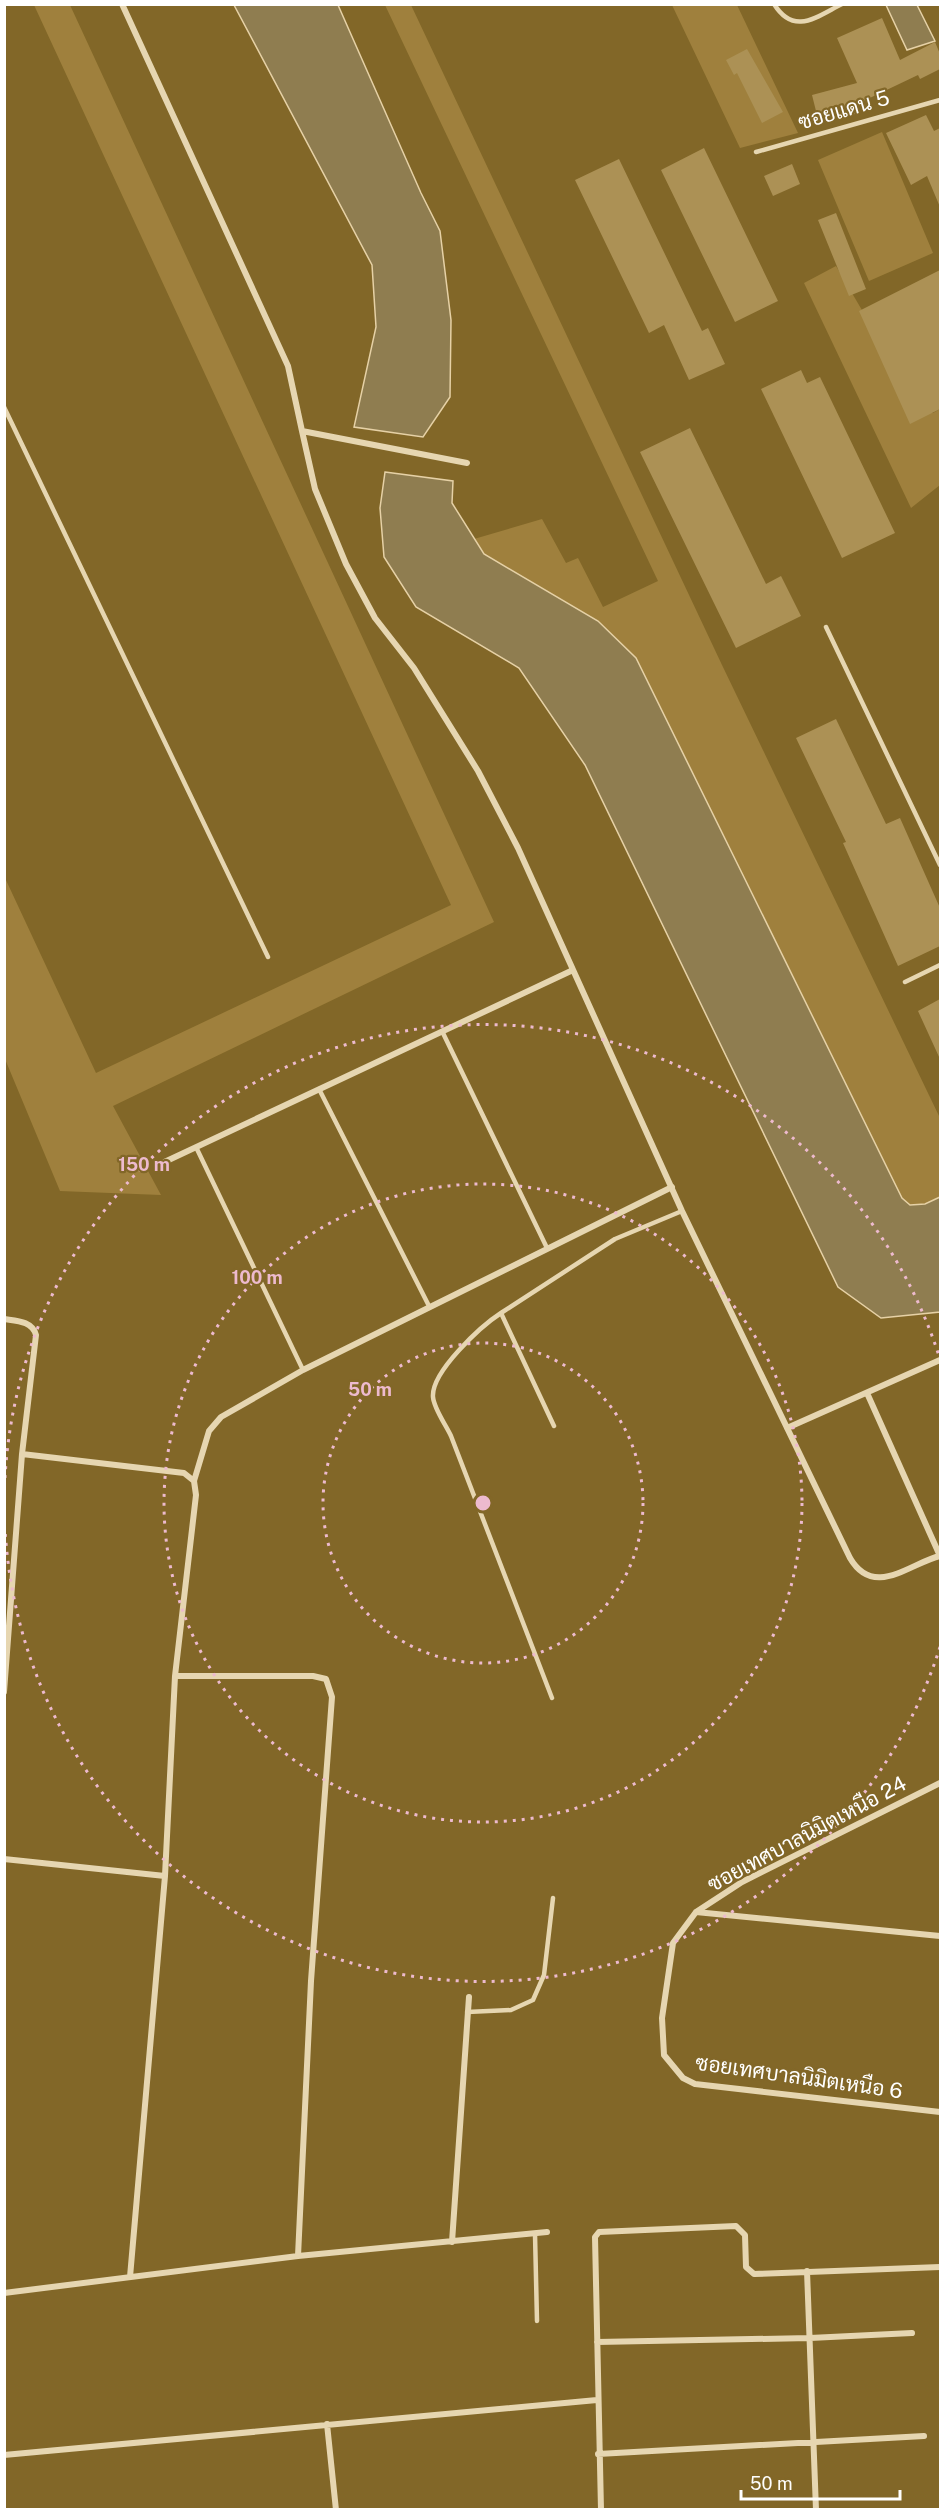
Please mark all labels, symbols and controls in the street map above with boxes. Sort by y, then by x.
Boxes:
street label: ซอยแดน 5 [795,85,892,134]
text: 150 m [118,1154,170,1175]
text: 100 m [231,1267,283,1288]
text: 50 m [348,1379,392,1400]
centre of rings [473,1493,493,1513]
street label: ซอยเทศบาลนิมิตเหนือ 24 [703,1770,910,1897]
street label: ซอยเทศบาลนิมิตเหนือ 6 [694,2049,904,2103]
scale bar [741,2463,900,2501]
text: 50 m [750,2473,793,2494]

